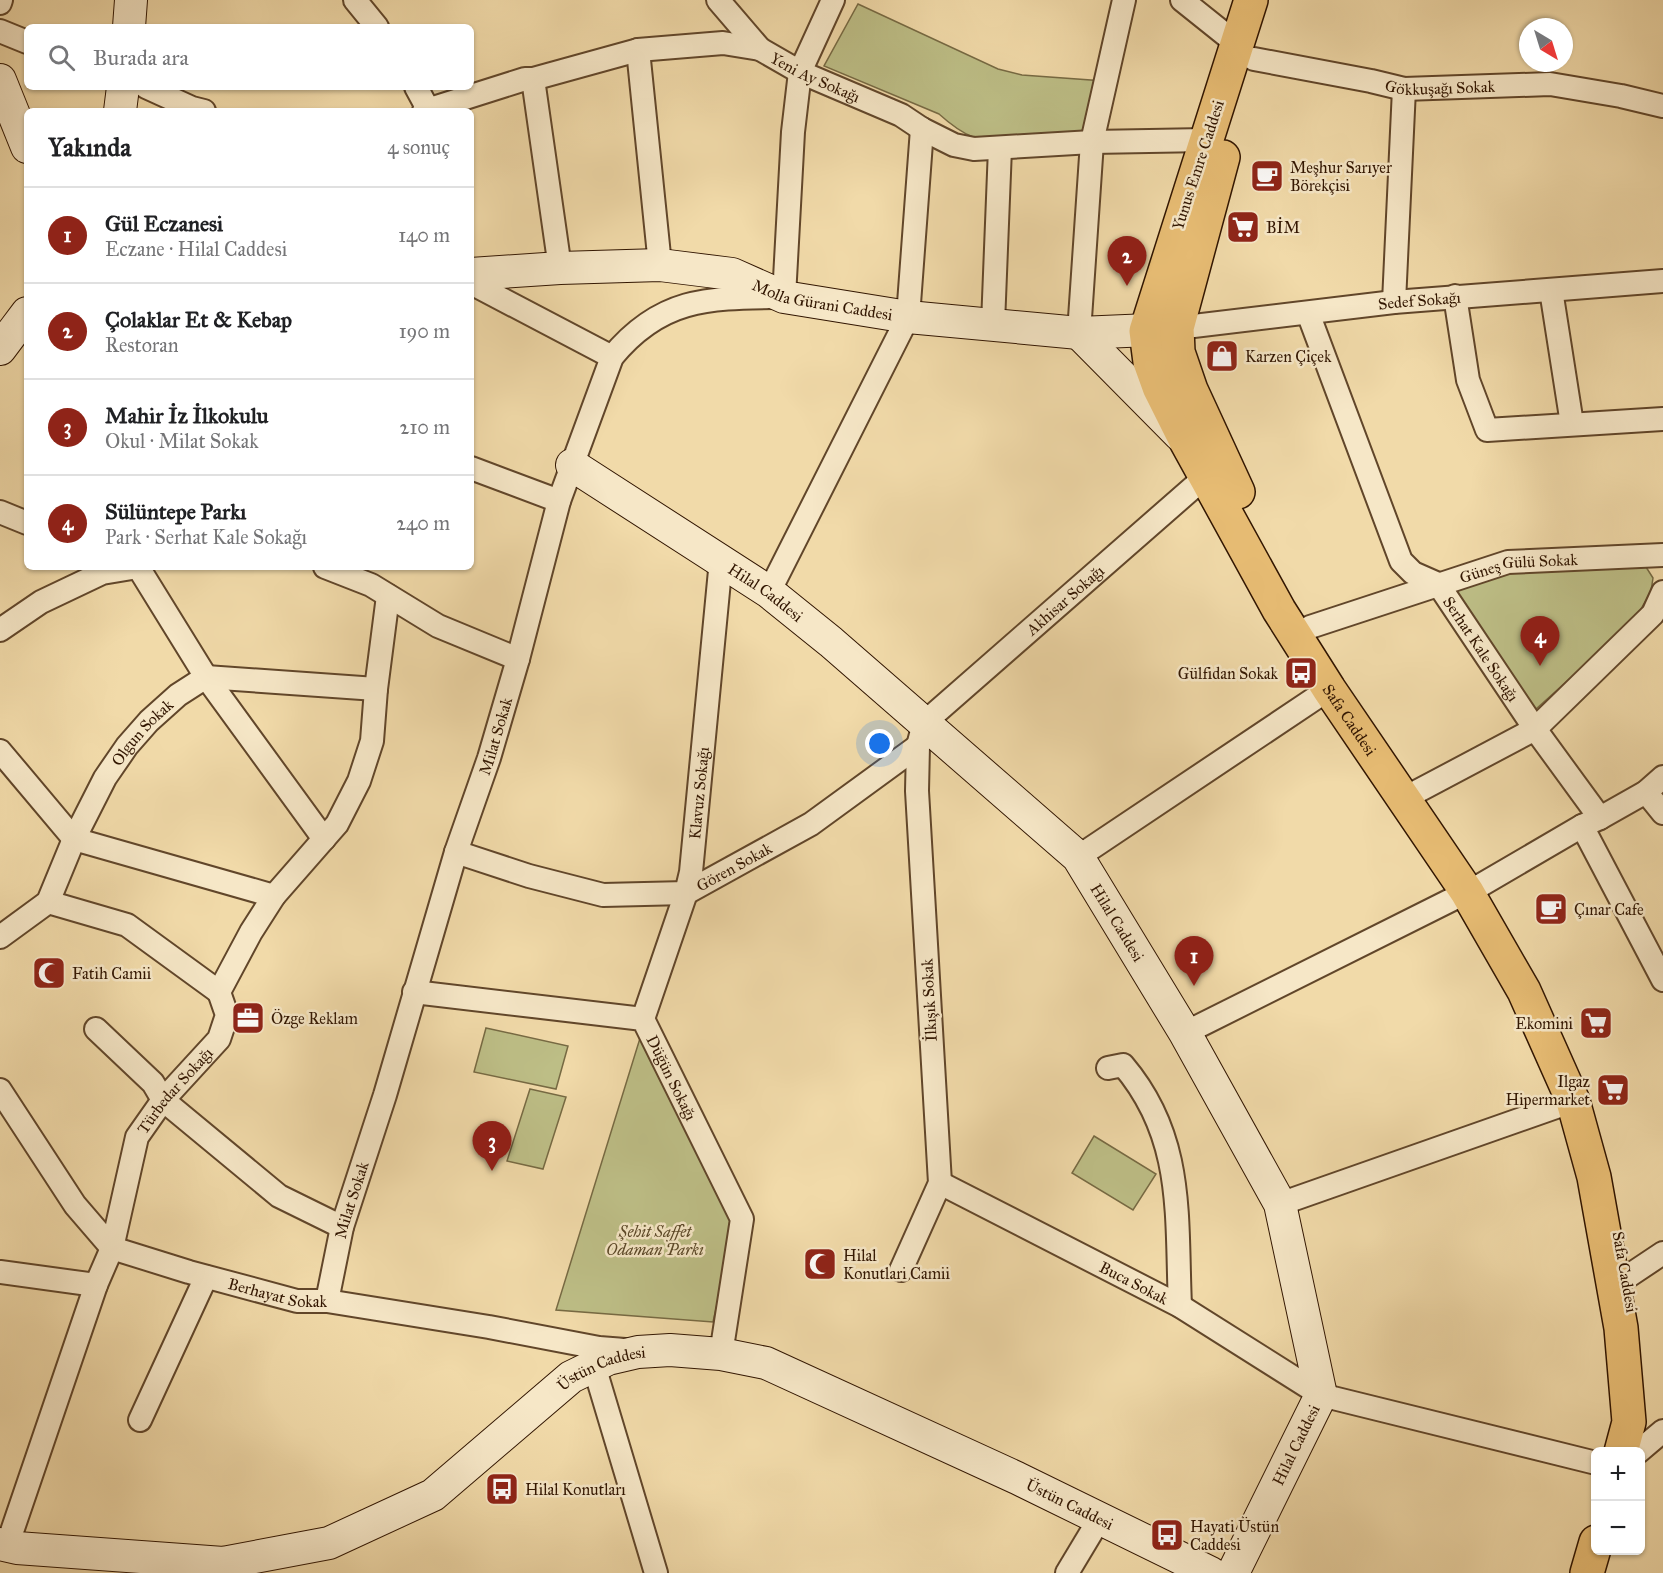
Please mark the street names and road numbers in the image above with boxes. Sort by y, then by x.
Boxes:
street label: Yeni Ay Sokağı [767,48,864,106]
street label: Gökkuşağı Sokak [1383,75,1496,98]
street label: Yunus Emre Caddesi [1168,97,1228,232]
street label: Molla Gürani Caddesi [750,275,895,324]
street label: Sedef Sokağı [1377,287,1462,313]
street label: Güneş Gülü Sokak [1457,549,1579,587]
street label: Hilal Caddesi [725,559,808,626]
street label: Akhisar Sokağı [1021,560,1108,639]
street label: Serhat Kale Sokağı [1439,593,1524,705]
street label: Safa Caddesi [1319,680,1381,760]
street label: Olgun Sokak [107,694,177,769]
street label: Milat Sokak [474,694,516,777]
street label: Klavuz Sokağı [685,745,713,840]
street label: Gören Sokak [693,838,776,895]
street label: Hilal Caddesi [1087,880,1149,965]
street label: İlkışık Sokak [916,957,941,1042]
street label: Düğün Sokağı [643,1032,701,1124]
street label: Türbedar Sokağı [133,1043,217,1137]
street label: Milat Sokak [330,1158,372,1240]
street label: Safa Caddesi [1609,1230,1642,1315]
street label: Buca Sokak [1096,1257,1172,1308]
street label: Berhayat Sokak [226,1273,327,1311]
street label: Üstün Caddesi [552,1342,647,1394]
street label: Hilal Caddesi [1268,1401,1324,1489]
street label: Üstün Caddesi [1023,1474,1117,1534]

